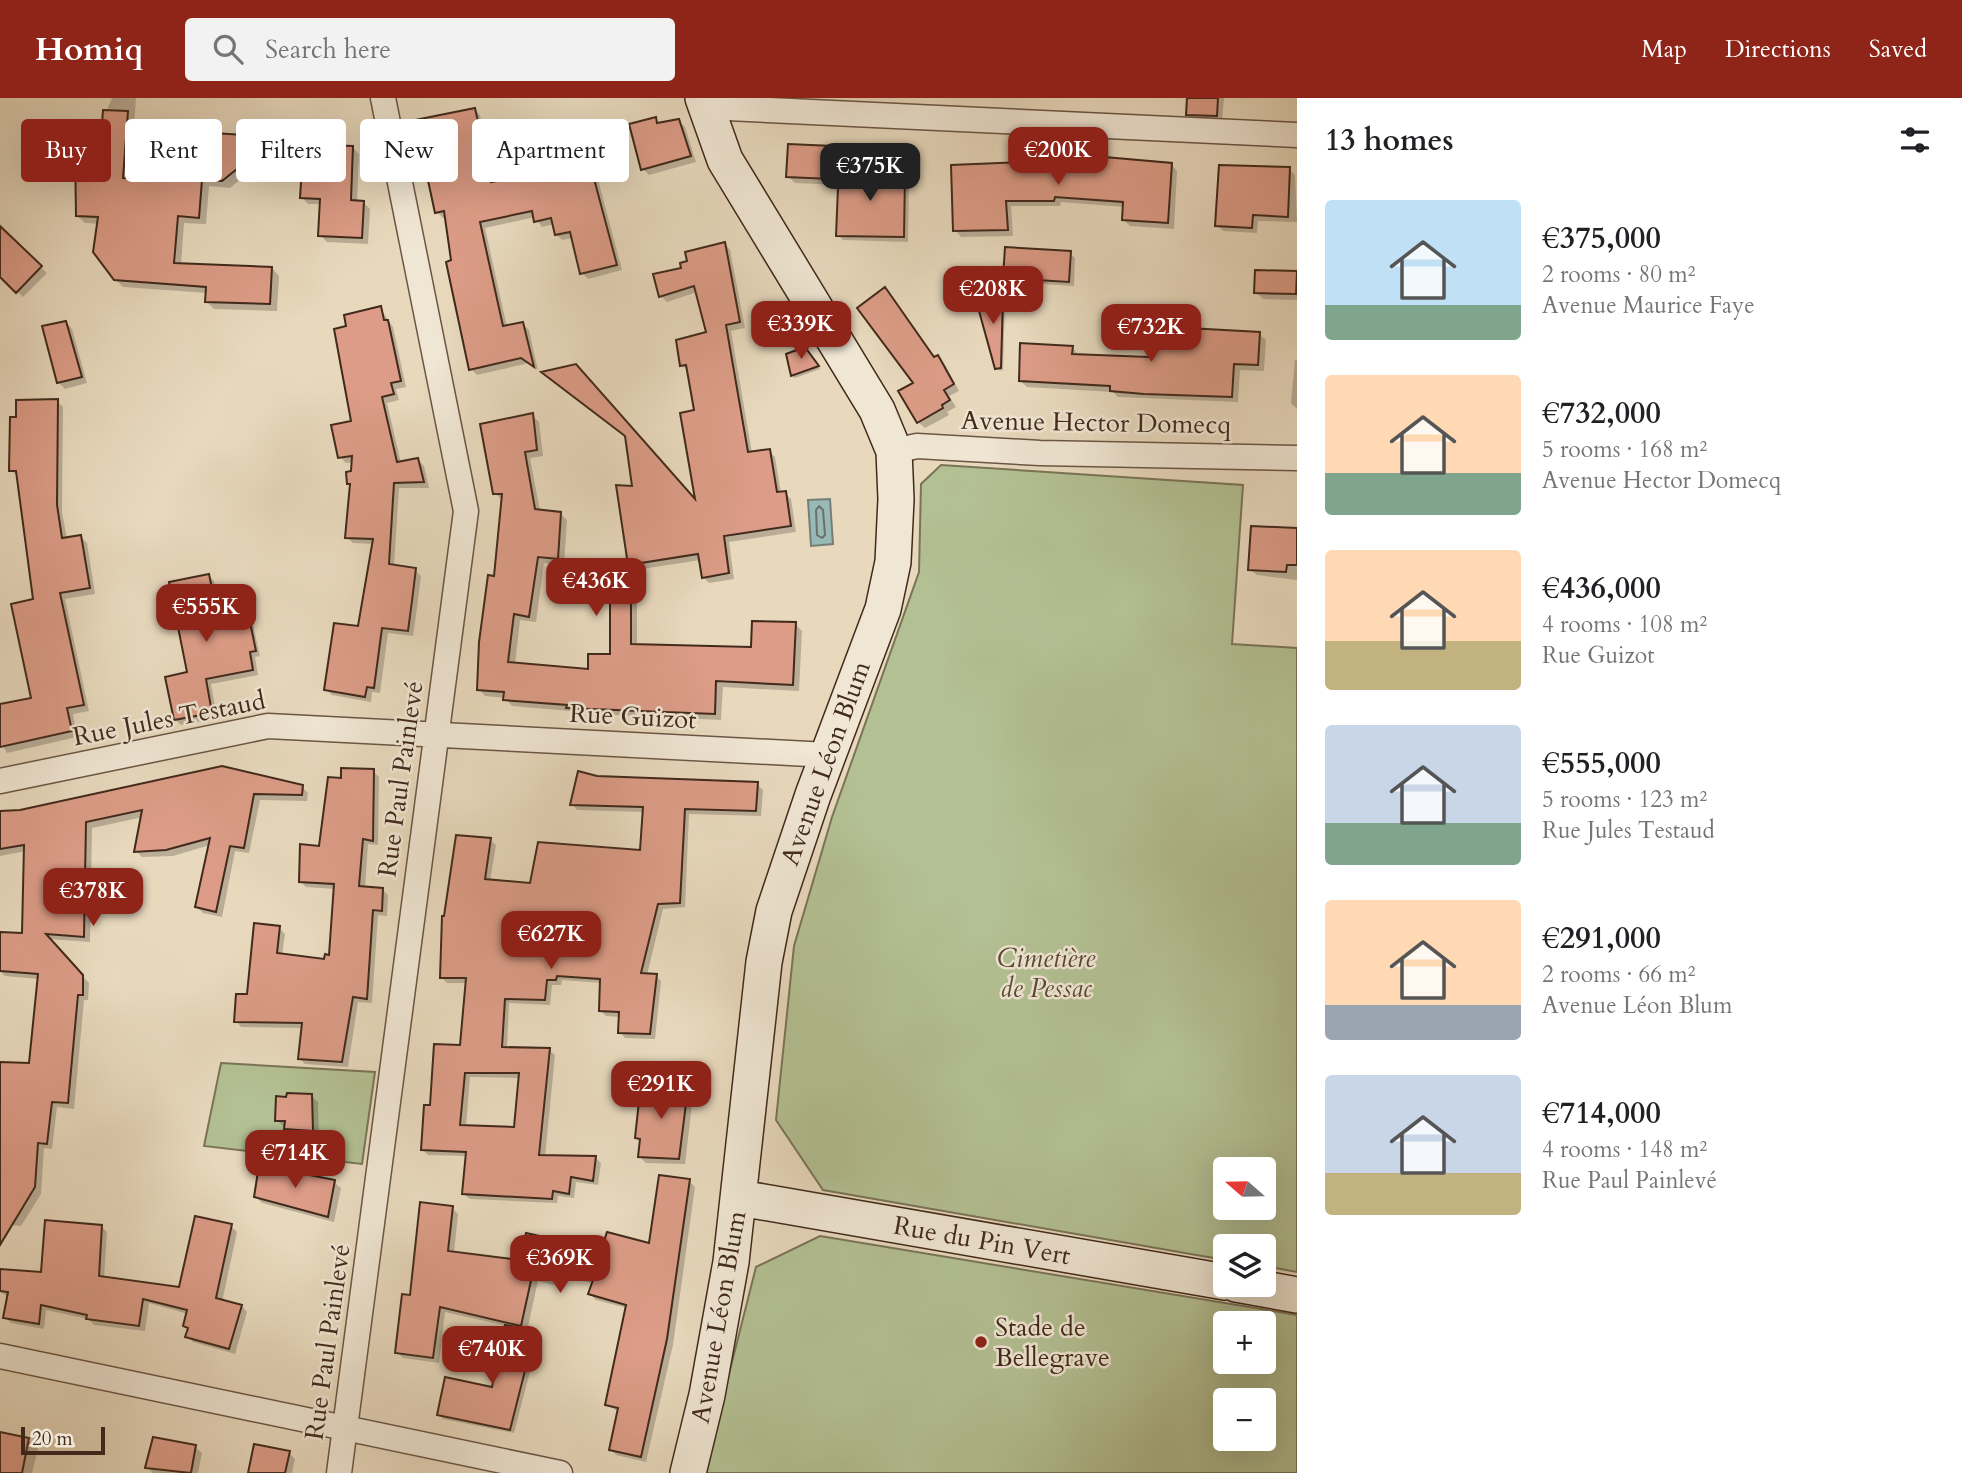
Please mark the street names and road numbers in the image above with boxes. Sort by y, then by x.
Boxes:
street label: Avenue Hector Domecq [961,403,1231,442]
street label: Avenue Léon Blum [772,656,879,870]
street label: Rue Paul Painlevé [369,679,432,879]
street label: Rue Jules Testaud [70,683,268,754]
street label: Rue Guizot [569,696,697,737]
street label: Avenue Léon Blum [683,1208,754,1426]
street label: Rue du Pin Vert [891,1208,1073,1273]
street label: Rue Paul Painlevé [296,1242,359,1442]

